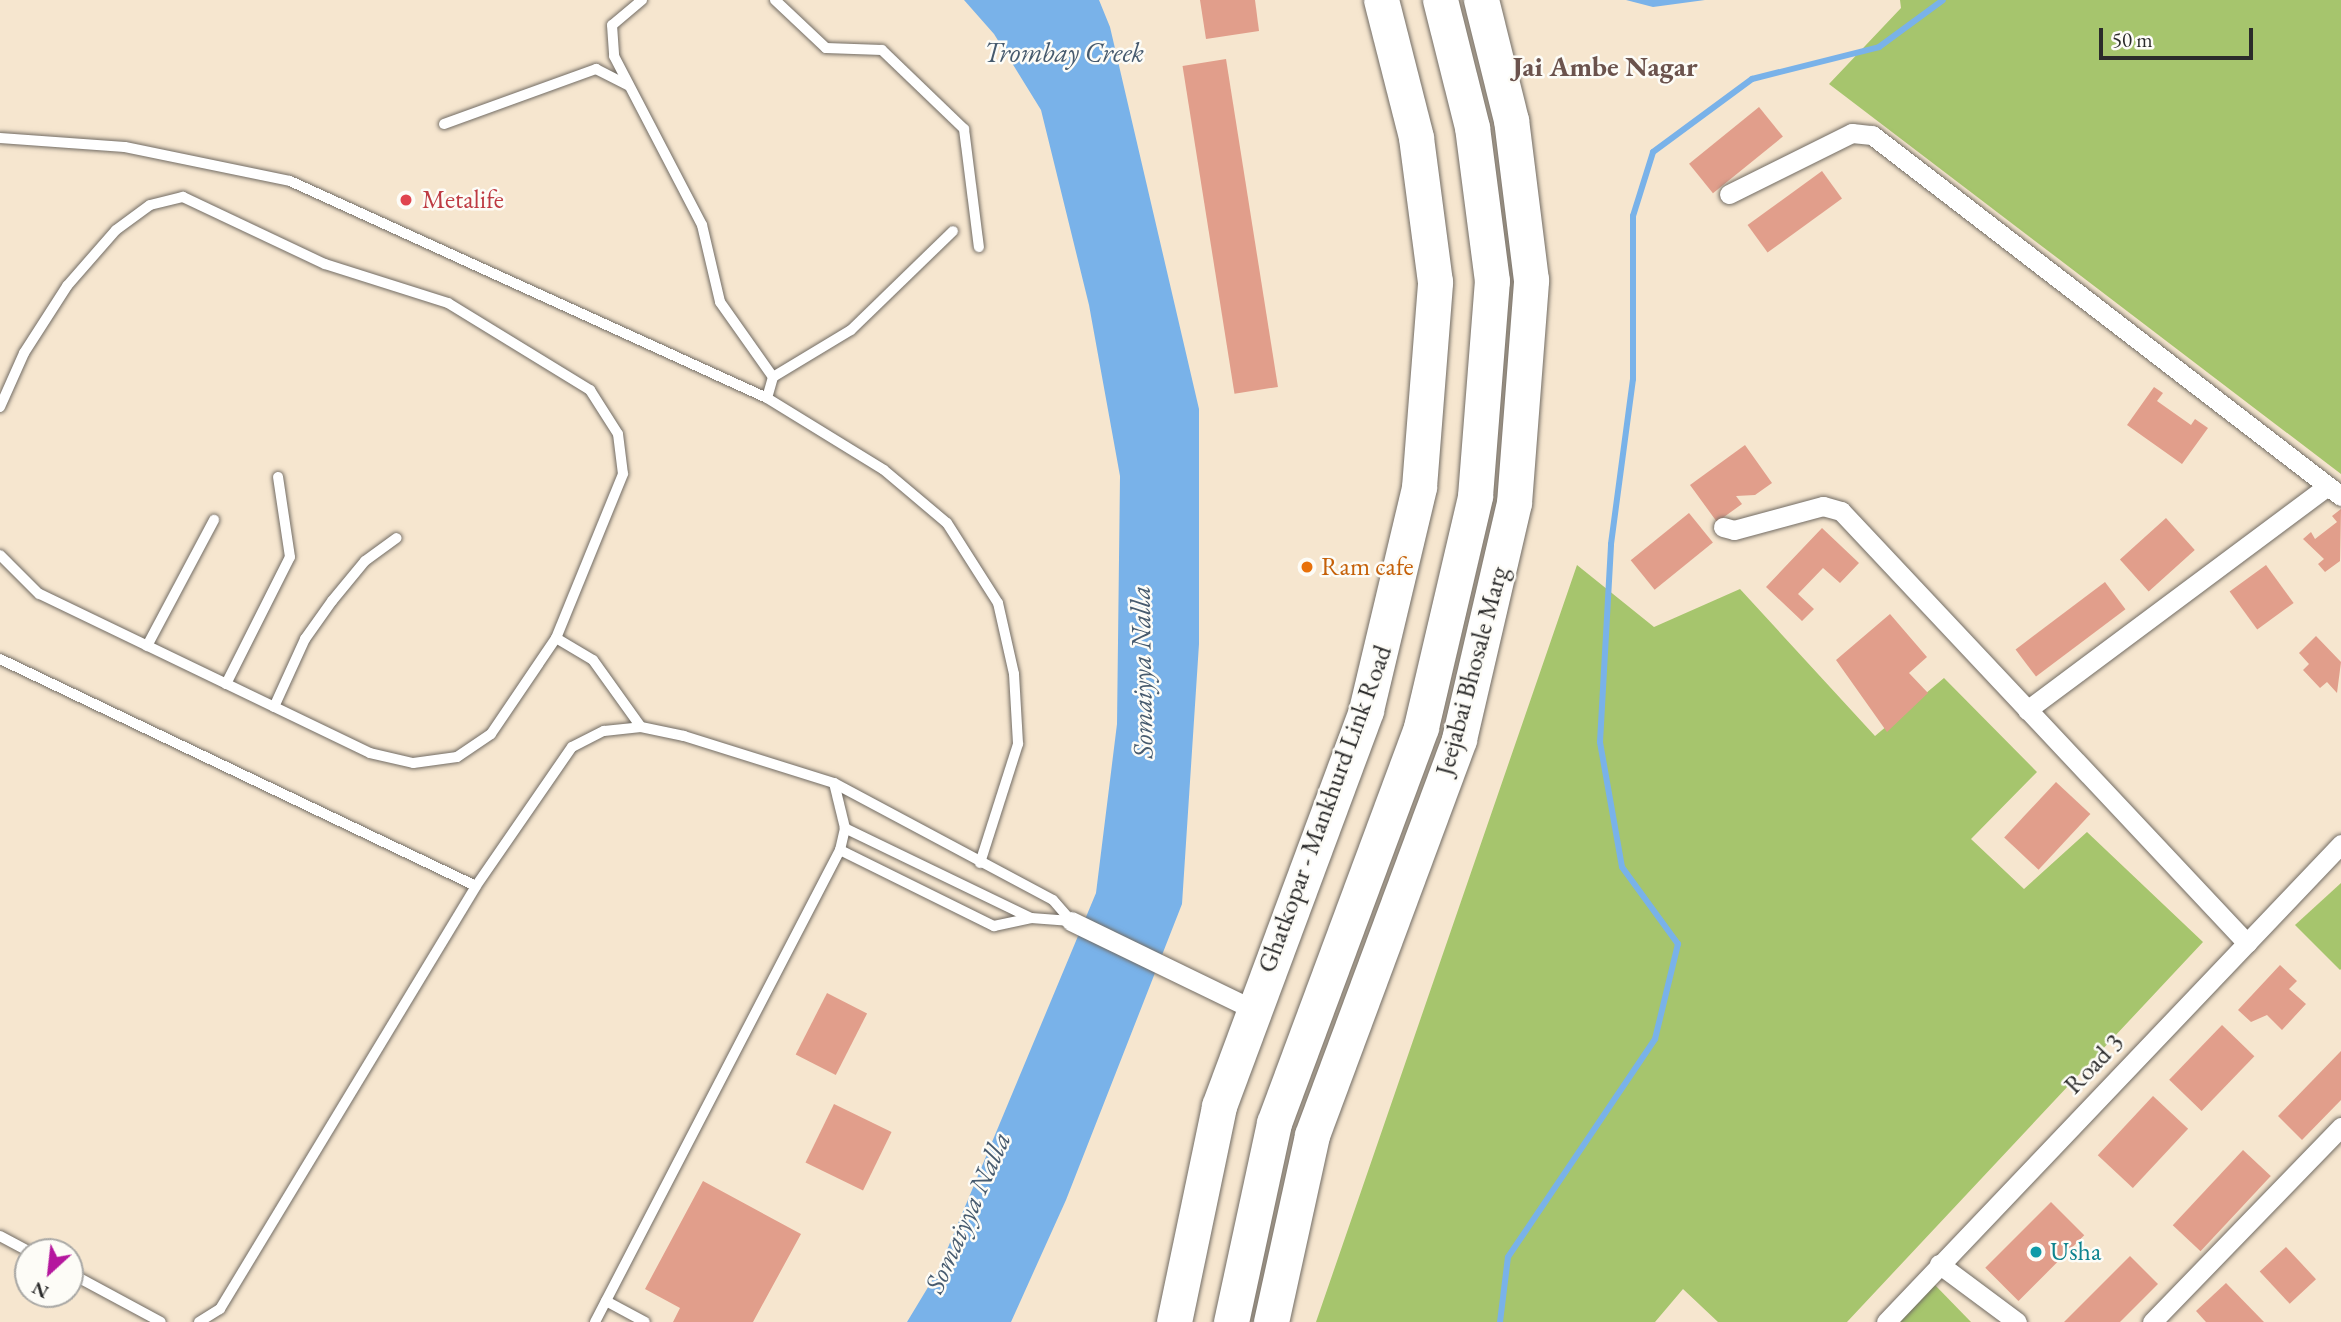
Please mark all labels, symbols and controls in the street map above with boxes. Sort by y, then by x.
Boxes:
scale bar [2103,14,2257,58]
text: 50 m [2112,26,2153,53]
water label: Trombay Creek [984,35,1144,69]
district label: Jai Ambe Nagar [1512,49,1698,83]
place label: Metalife [422,184,504,216]
marker: Metalife [396,190,416,210]
place label: Ram cafe [1321,551,1414,583]
marker: Ram cafe [1299,559,1315,575]
street label: Jeejabai Bhosale Marg [1429,563,1515,779]
water label: Somaiyya Nalla [1123,585,1159,759]
street label: Ghatkopar - Mankhurd Link Road [1251,641,1399,977]
street label: Road 3 [2058,1027,2130,1101]
water label: Somaiyya Nalla [917,1126,1017,1298]
place label: Usha [2050,1236,2101,1268]
north arrow [14,1238,84,1308]
marker: Usha [2028,1244,2044,1260]
text: N [28,1276,53,1305]

